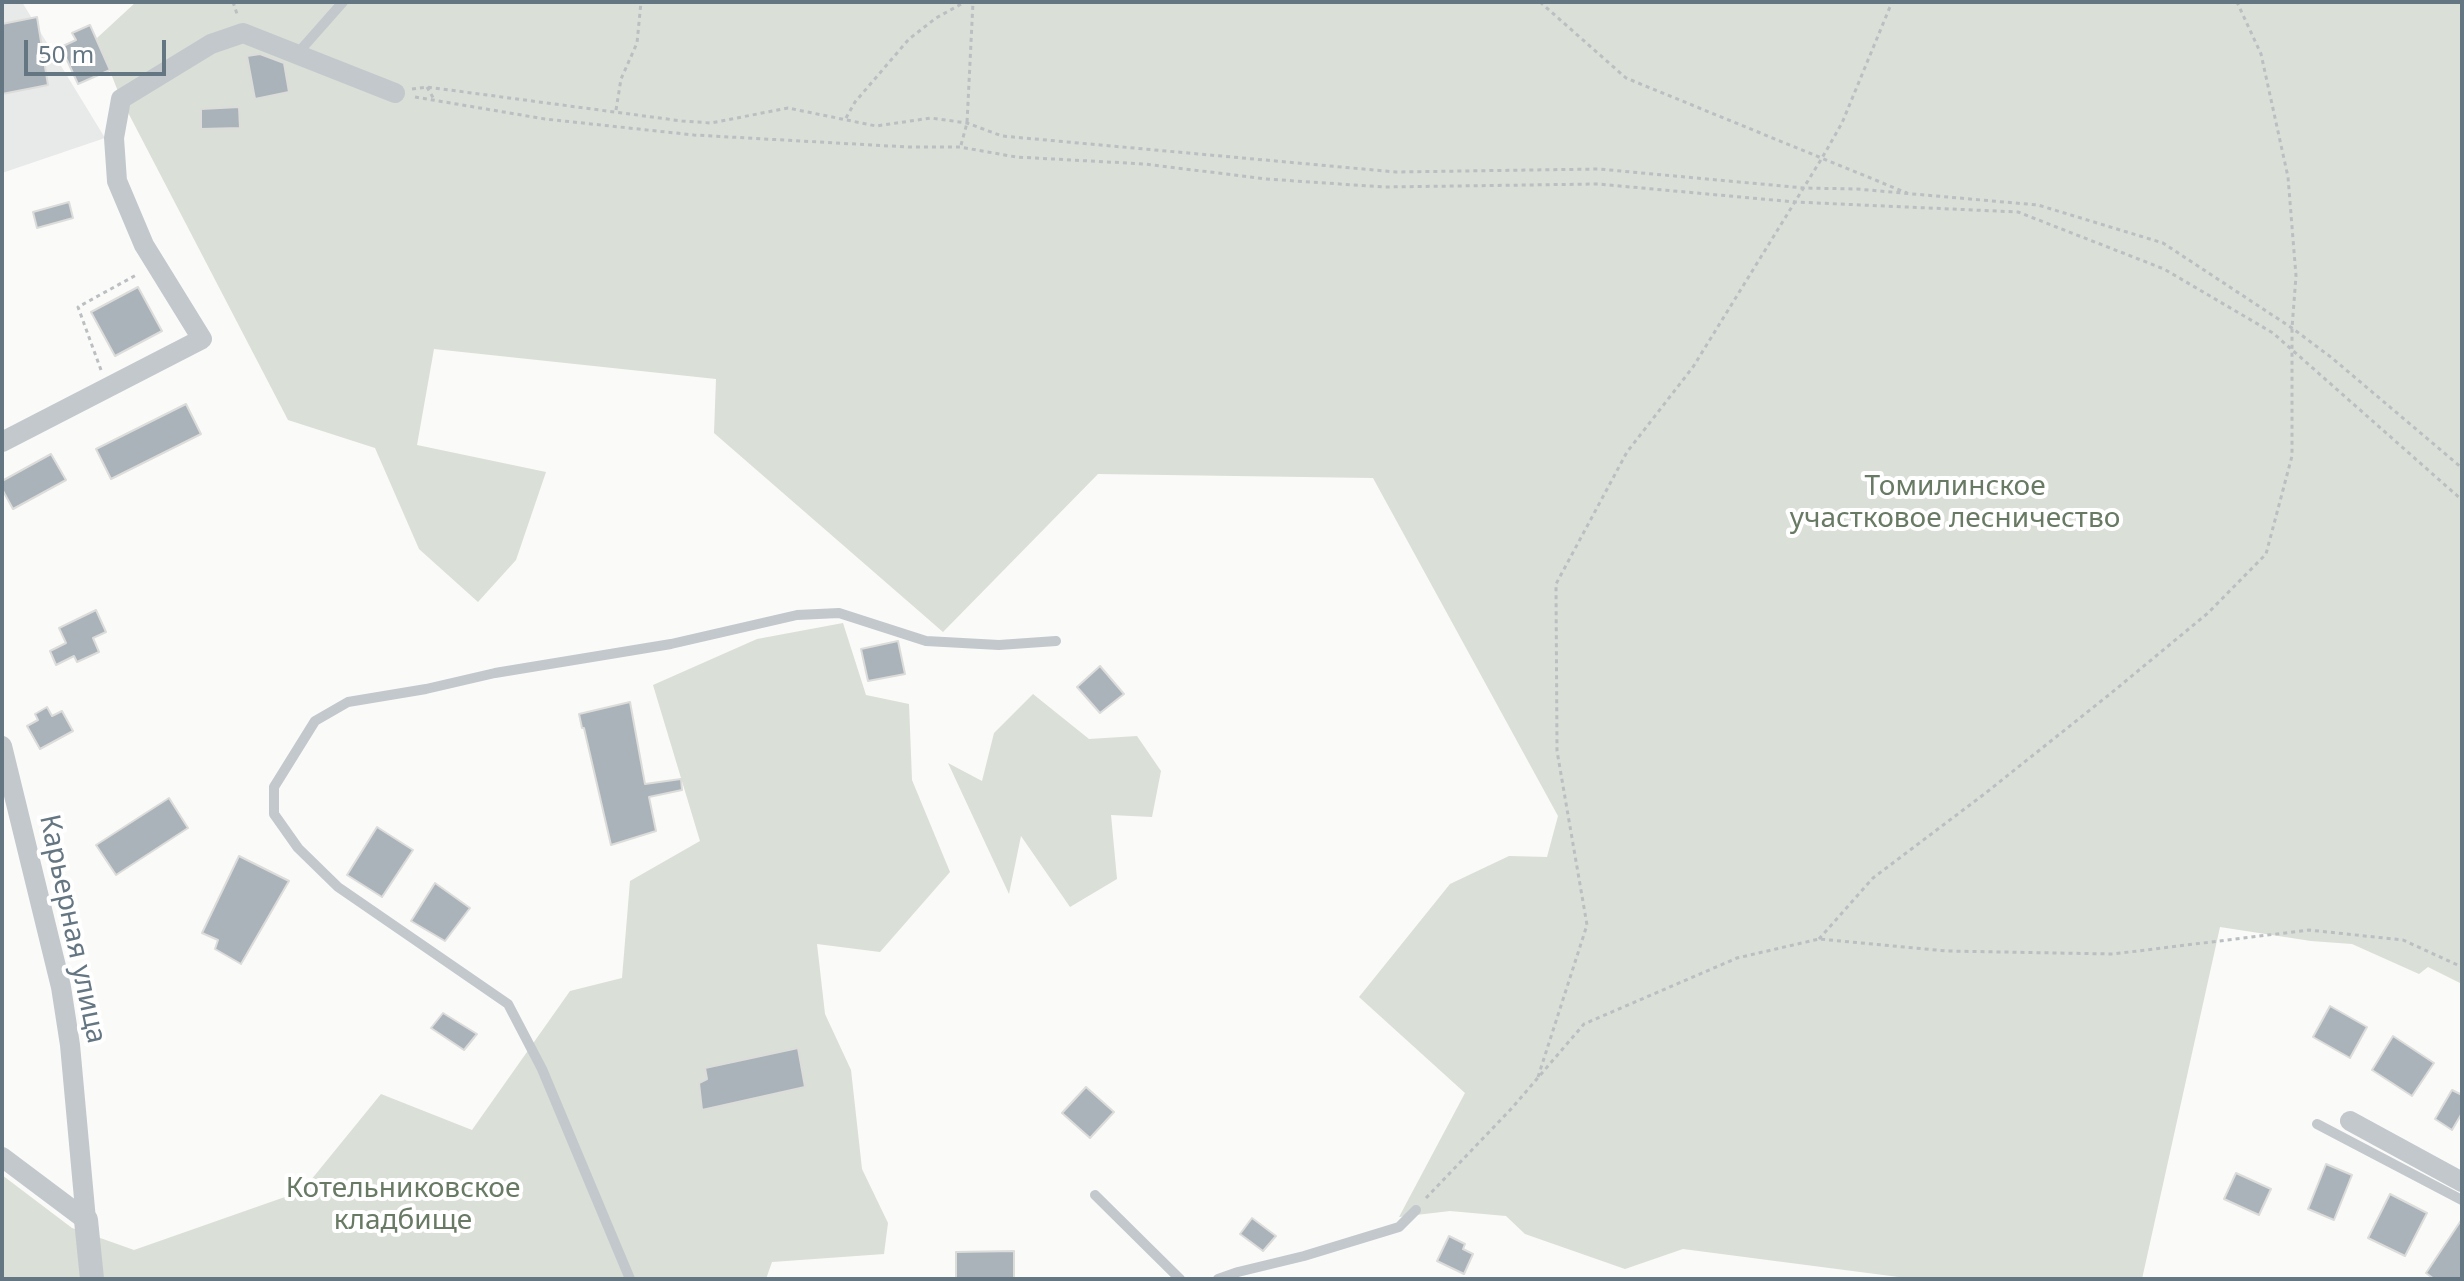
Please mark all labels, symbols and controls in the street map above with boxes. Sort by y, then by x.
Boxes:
scale bar [28,24,170,74]
text: 50 m [38,37,94,70]
park label: Томилинское участковое лесничество [1790,470,2120,536]
street label: Карьерная улица [31,812,113,1046]
park label: Котельниковское кладбище [286,1172,520,1238]

